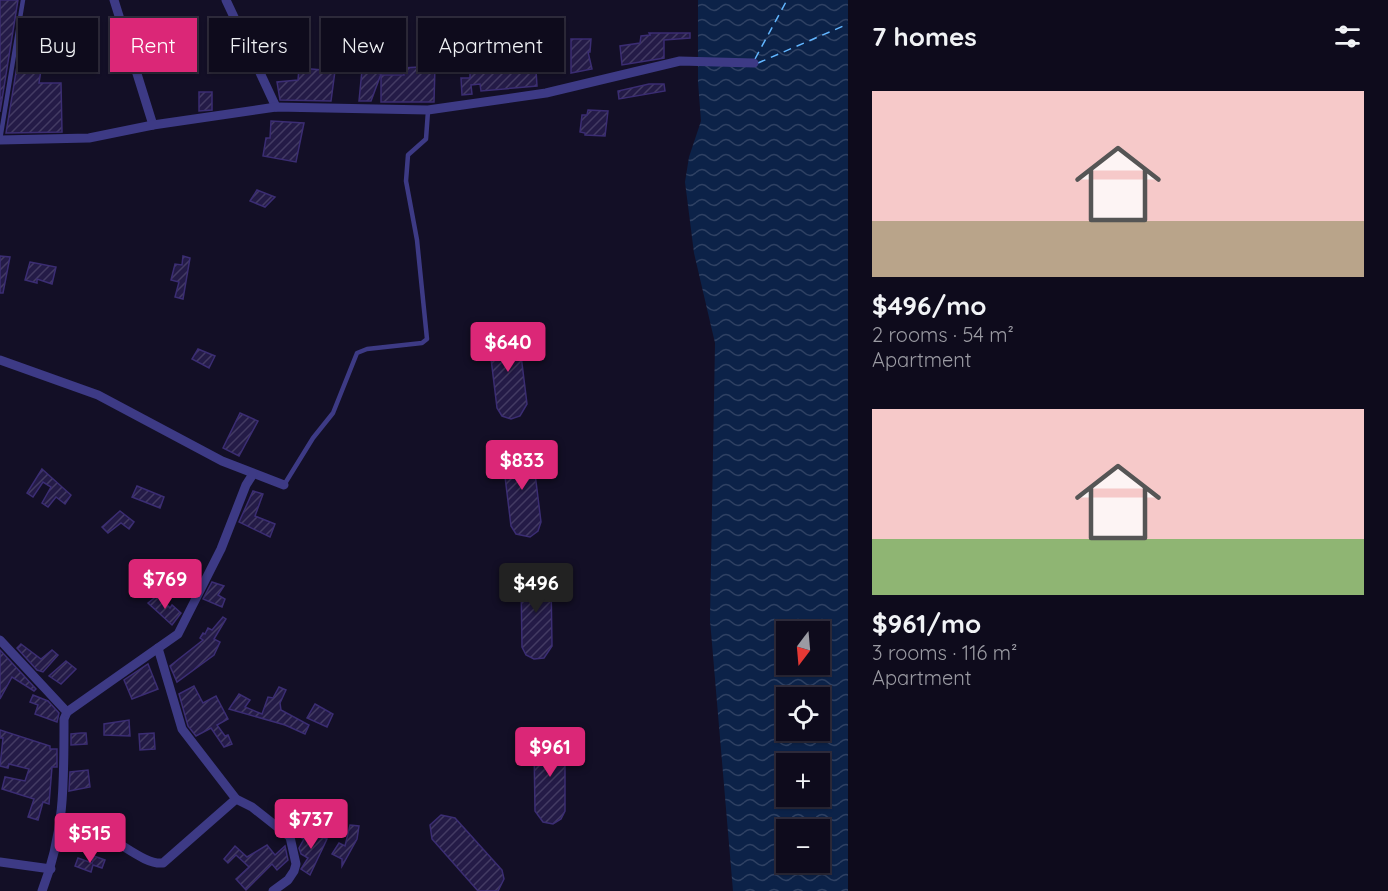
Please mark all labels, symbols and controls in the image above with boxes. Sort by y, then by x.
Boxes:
chip: Buy [18,18,98,72]
chip: Rent [110,18,197,72]
chip: Filters [209,18,309,72]
chip: New [321,18,406,72]
chip: Apartment [418,18,564,72]
text: 7 homes [872,20,977,53]
icon: filters [1331,20,1364,53]
icon: home [1064,130,1172,238]
text: $496/mo [872,289,986,322]
pin: $640 [472,322,544,373]
text: 2 rooms · 54 m² [872,322,1014,347]
text: $640 [484,329,532,354]
text: Apartment [872,347,972,372]
pin: $833 [486,440,558,491]
text: $833 [500,447,544,472]
icon: home [1064,448,1172,556]
pin: $769 [129,559,201,610]
pin: $496 [500,563,572,614]
text: $769 [143,566,187,591]
text: $496 [513,570,559,595]
text: $961/mo [872,607,981,640]
north arrow [776,621,830,675]
map controls [776,621,830,873]
text: 3 rooms · 116 m² [872,640,1017,665]
text: Apartment [872,665,972,690]
button: locate [776,687,830,741]
pin: $961 [514,727,586,778]
text: $961 [529,734,571,759]
button: + [776,753,830,807]
pin: $737 [275,799,347,850]
text: $737 [289,806,333,831]
pin: $515 [54,813,126,864]
button: − [776,819,830,873]
text: $515 [69,820,111,845]

